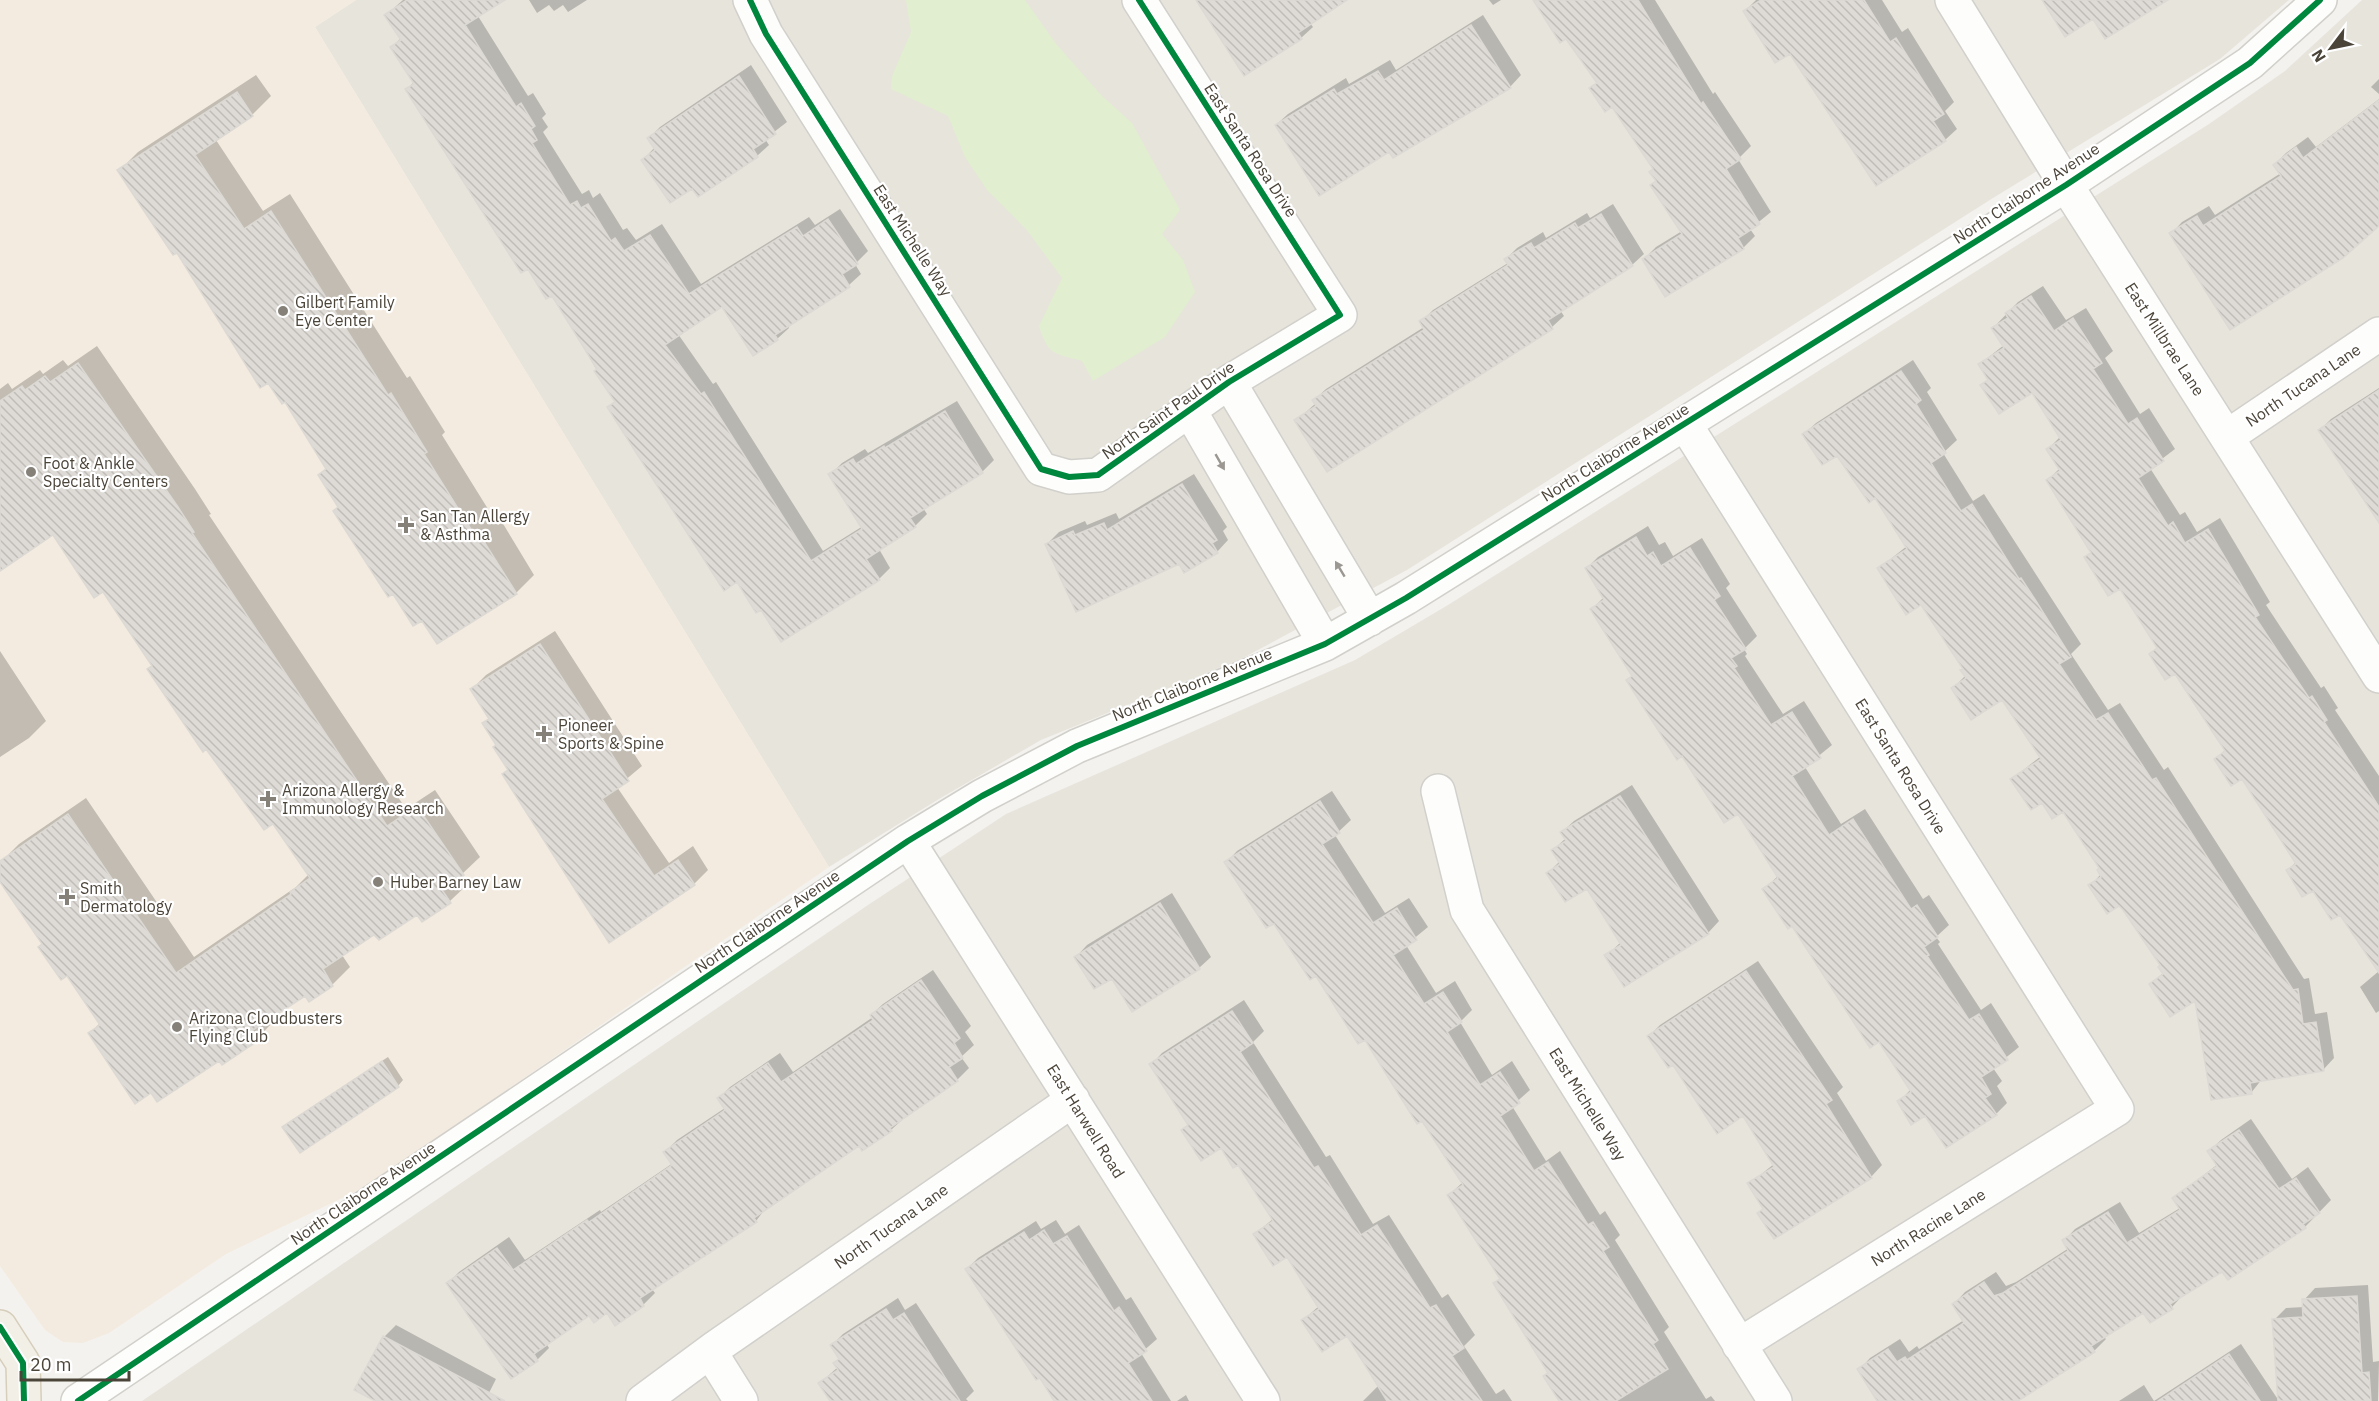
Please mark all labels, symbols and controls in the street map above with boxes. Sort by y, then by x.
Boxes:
north arrow [2301,18,2361,78]
text: N [2307,46,2330,66]
street label: East Santa Rosa Drive [1200,79,1302,221]
street label: North Claiborne Avenue [1949,138,2103,248]
street label: East Michelle Way [869,180,957,300]
street label: East Millbrae Lane [2121,279,2209,400]
place label: Gilbert Family Eye Center [295,292,395,330]
marker: Gilbert Family Eye Center [276,304,290,318]
street label: North Tucana Lane [2242,339,2365,431]
street label: North Saint Paul Drive [1098,357,1238,463]
street label: North Claiborne Avenue [1537,398,1693,506]
place label: Foot & Ankle Specialty Centers [43,453,168,491]
one-way arrow [1214,454,1225,470]
marker: Foot & Ankle Specialty Centers [24,465,38,479]
place label: San Tan Allergy & Asthma [420,506,530,544]
marker: San Tan Allergy & Asthma [397,516,415,534]
one-way arrow [1335,560,1345,577]
street label: North Claiborne Avenue [1109,643,1275,725]
street label: East Santa Rosa Drive [1851,695,1951,838]
place label: Pioneer Sports & Spine [558,715,664,753]
marker: Pioneer Sports & Spine [535,725,553,743]
place label: Arizona Allergy & Immunology Research [282,780,444,818]
marker: Arizona Allergy & Immunology Research [259,790,277,808]
street label: North Claiborne Avenue [691,865,844,977]
place label: Huber Barney Law [390,872,521,892]
marker: Huber Barney Law [371,875,385,889]
place label: Smith Dermatology [80,878,172,916]
marker: Smith Dermatology [58,888,76,906]
place label: Arizona Cloudbusters Flying Club [189,1008,342,1046]
marker: Arizona Cloudbusters Flying Club [170,1020,184,1034]
street label: East Michelle Way [1545,1044,1631,1164]
street label: East Harwell Road [1043,1060,1129,1182]
street label: North Claiborne Avenue [287,1137,440,1249]
street label: North Tucana Lane [830,1179,952,1273]
street label: North Racine Lane [1867,1184,1989,1270]
scale bar [21,1344,129,1382]
text: 20 m [30,1353,72,1376]

